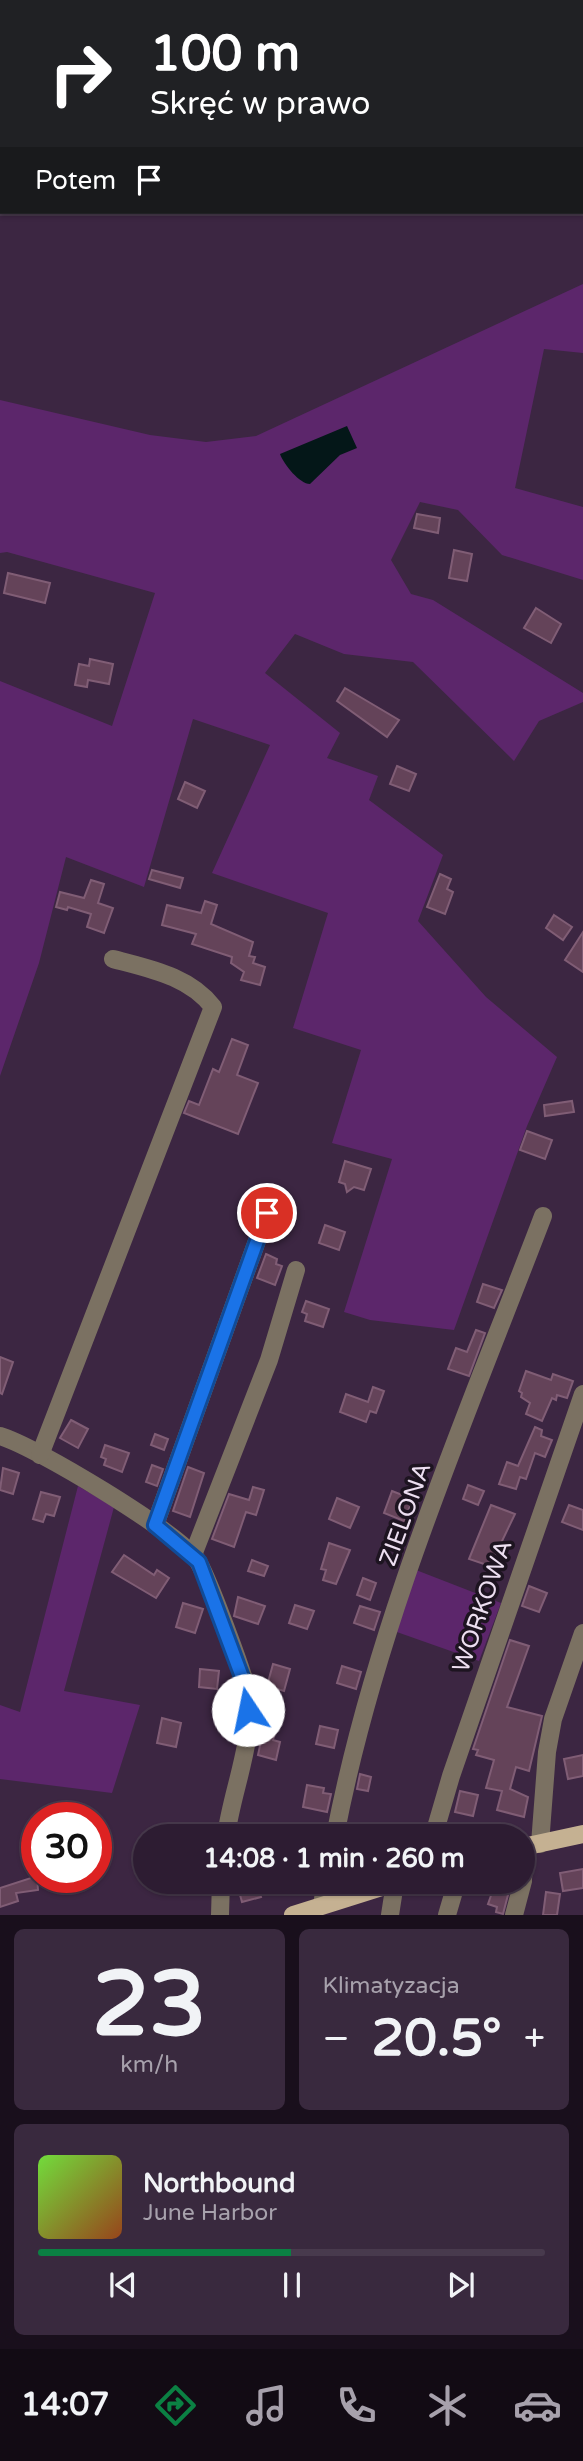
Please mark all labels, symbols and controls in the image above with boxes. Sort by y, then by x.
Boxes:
text: 100 m [150,25,300,84]
icon: right [35,28,126,119]
text: Skręć w prawo [150,85,371,123]
icon: arrive [130,161,168,199]
text: Potem [35,165,116,196]
pin [237,1183,297,1243]
icon: arrive [248,1194,286,1232]
street label: ZIELONA [373,1458,438,1570]
street label: WORKOWA [446,1536,519,1676]
position arrow [211,1673,285,1747]
speed limit sign: 30 [21,1802,112,1893]
text: 14:08 · 1 min · 260 m [203,1843,465,1874]
text: 23 [92,1950,206,2060]
text: Klimatyzacja [323,1972,460,2000]
text: 20.5° [372,2007,502,2070]
text: − [323,2016,350,2062]
text: + [524,2016,545,2062]
text: km/h [120,2051,178,2079]
text: Northbound [143,2168,295,2199]
text: June Harbor [143,2199,277,2227]
icon: previous [104,2266,142,2304]
icon: pause [273,2266,311,2304]
icon: next [442,2266,480,2304]
icon: directions [151,2381,200,2430]
icon: music [242,2381,291,2430]
icon: phone [332,2381,381,2430]
icon: climate [423,2381,472,2430]
icon: car [513,2381,562,2430]
text: 14:07 [21,2386,109,2424]

